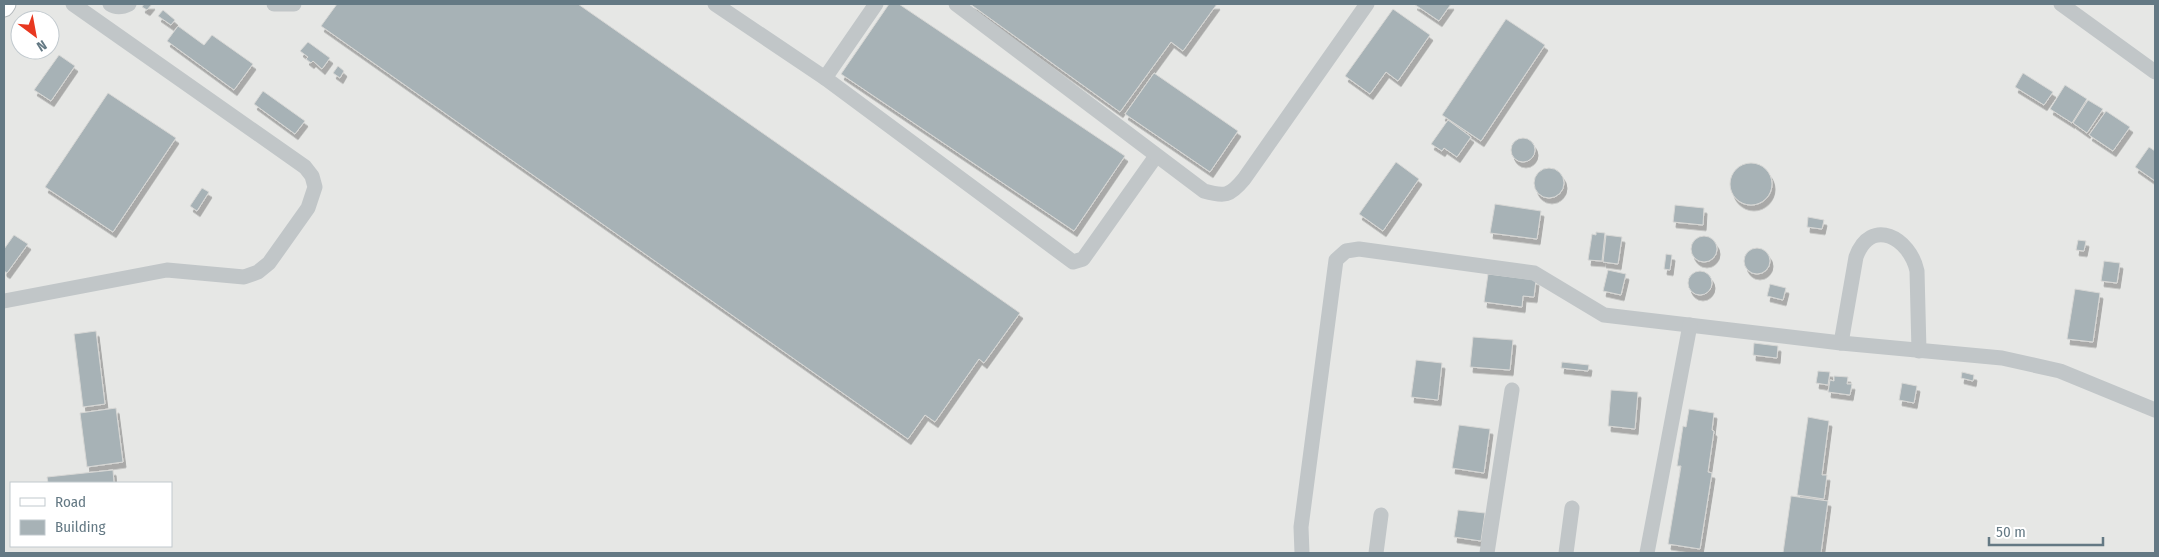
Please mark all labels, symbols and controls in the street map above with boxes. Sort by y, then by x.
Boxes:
north arrow [10,10,60,60]
text: N [34,36,50,55]
legend [10,482,172,547]
text: Road [55,493,86,511]
scale bar [1989,514,2103,546]
text: Building [55,518,106,536]
text: 50 m [1996,523,2026,541]

